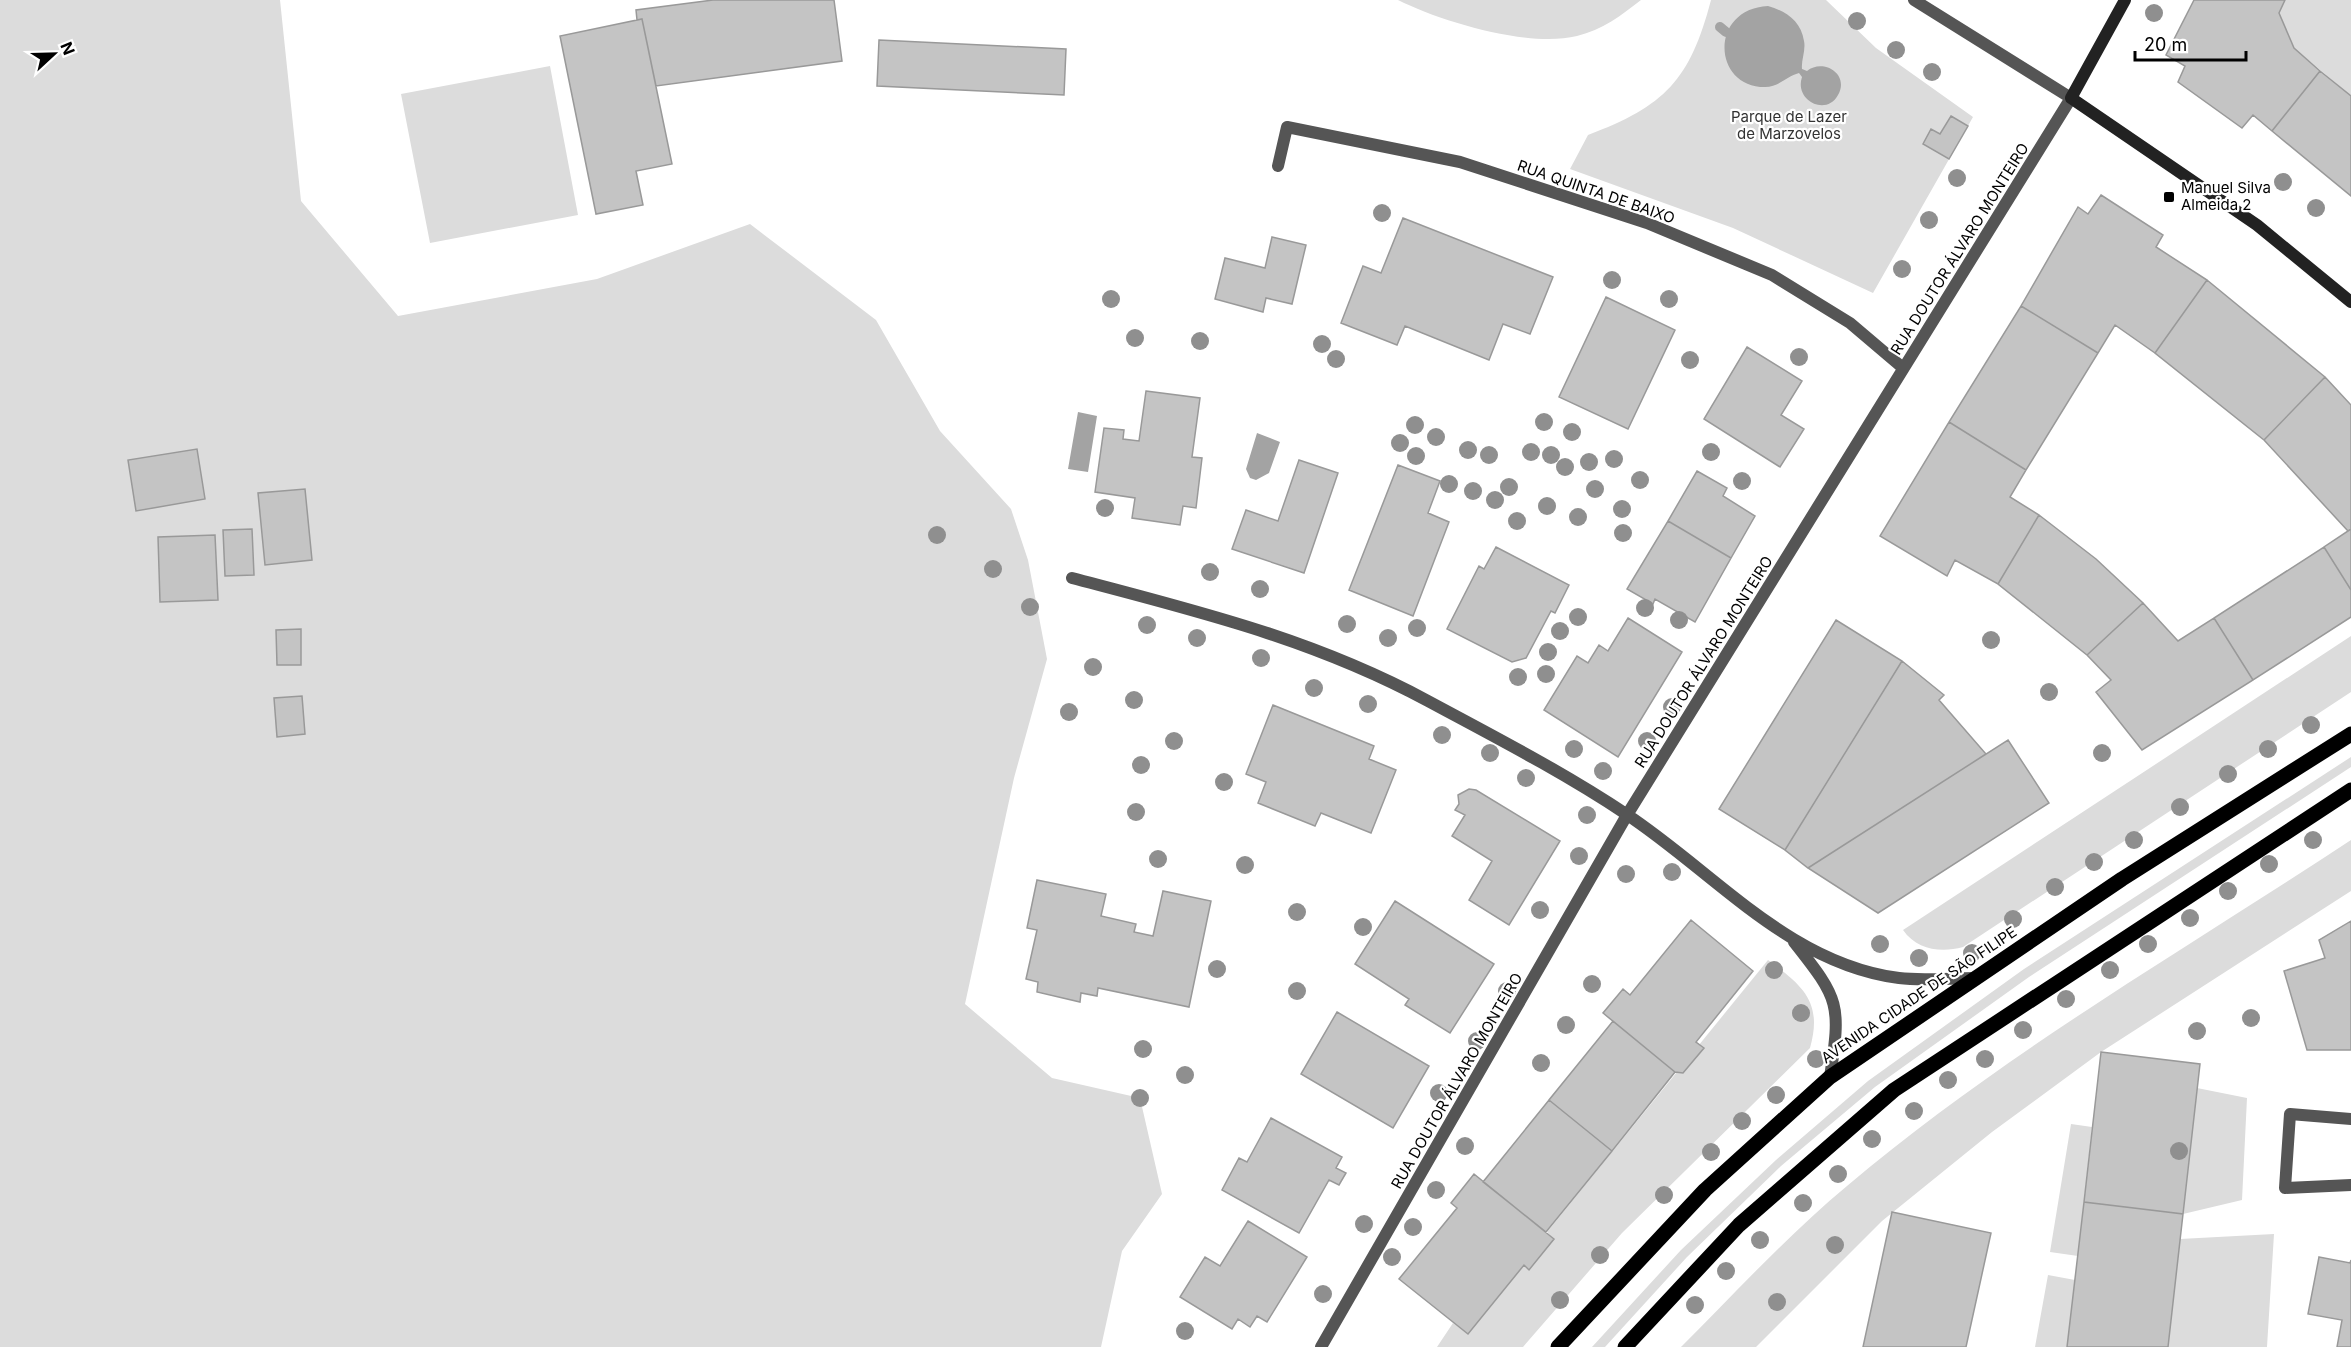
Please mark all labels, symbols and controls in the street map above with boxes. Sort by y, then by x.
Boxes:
north arrow [24,24,84,84]
scale bar [2135,24,2246,62]
text: 20 m [2144,34,2187,55]
text: N [56,39,79,58]
park label: Parque de Lazer de Marzovelos [1731,107,1847,143]
street label: RUA DOUTOR ÁLVARO MONTEIRO [1886,139,2033,358]
street label: RUA QUINTA DE BAIXO [1515,156,1677,227]
place label: Manuel Silva Almeida 2 [2181,178,2271,214]
marker: Manuel Silva Almeida 2 [2162,190,2176,204]
street label: RUA DOUTOR ÁLVARO MONTEIRO [1630,552,1777,771]
street label: AVENIDA CIDADE DE SÃO FILIPE [1817,922,2020,1067]
street label: RUA DOUTOR ÁLVARO MONTEIRO [1387,969,1526,1192]

